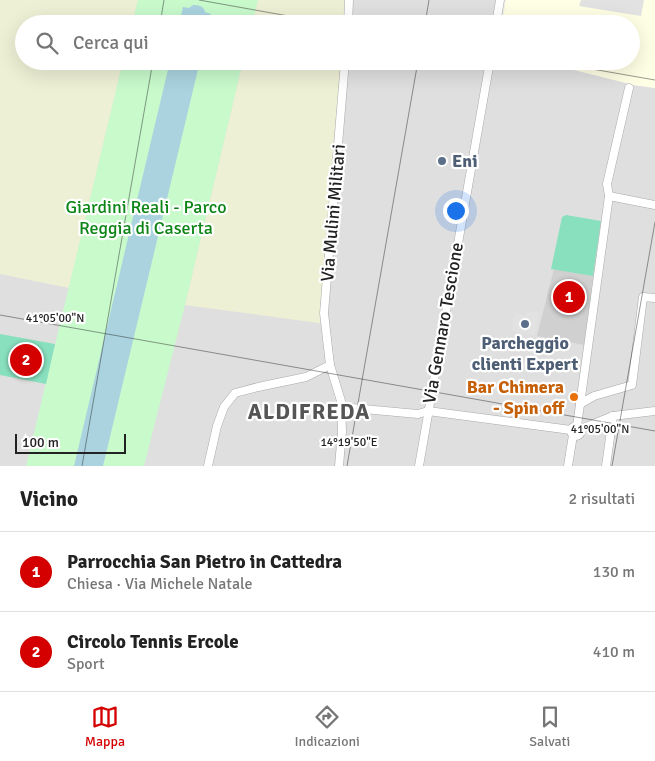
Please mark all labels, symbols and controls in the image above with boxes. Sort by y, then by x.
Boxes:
search box [15,15,640,70]
icon: search [33,29,61,57]
text: Cerca qui [73,31,149,55]
street label: Via Mulini Militari [316,143,350,283]
place label: Eni [452,150,478,172]
marker: Eni [436,155,448,167]
park label: Giardini Reali - Parco Reggia di Caserta [65,196,227,239]
your location [443,198,469,224]
street label: Via Gennaro Tescione [418,241,468,405]
pin: 1 [553,278,585,316]
text: 41°05'00"N [26,311,84,326]
marker: Parcheggio clienti Expert [519,318,531,330]
place label: Parcheggio clienti Expert [472,332,578,375]
pin: 2 [10,341,42,379]
place label: Bar Chimera - Spin off [467,376,565,419]
marker: Bar Chimera - Spin off [568,391,580,403]
district label: ALDIFREDA [248,398,370,425]
text: 41°05'00"N [571,422,629,437]
scale bar [15,431,126,454]
text: 100 m [22,434,59,451]
text: 14°19'50"E [320,435,378,450]
text: Vicino [20,486,78,512]
text: 2 risultati [569,489,635,509]
text: Parrocchia San Pietro in Cattedra [67,550,342,574]
text: 1 [32,562,40,582]
text: 130 m [593,562,635,582]
text: Chiesa · Via Michele Natale [67,574,253,594]
text: Circolo Tennis Ercole [67,630,239,654]
text: 2 [32,642,40,662]
text: 410 m [593,642,635,662]
text: Sport [67,654,105,674]
tab: Mappa [85,703,125,750]
tab: Indicazioni [295,703,360,750]
tab: Salvati [529,703,570,750]

